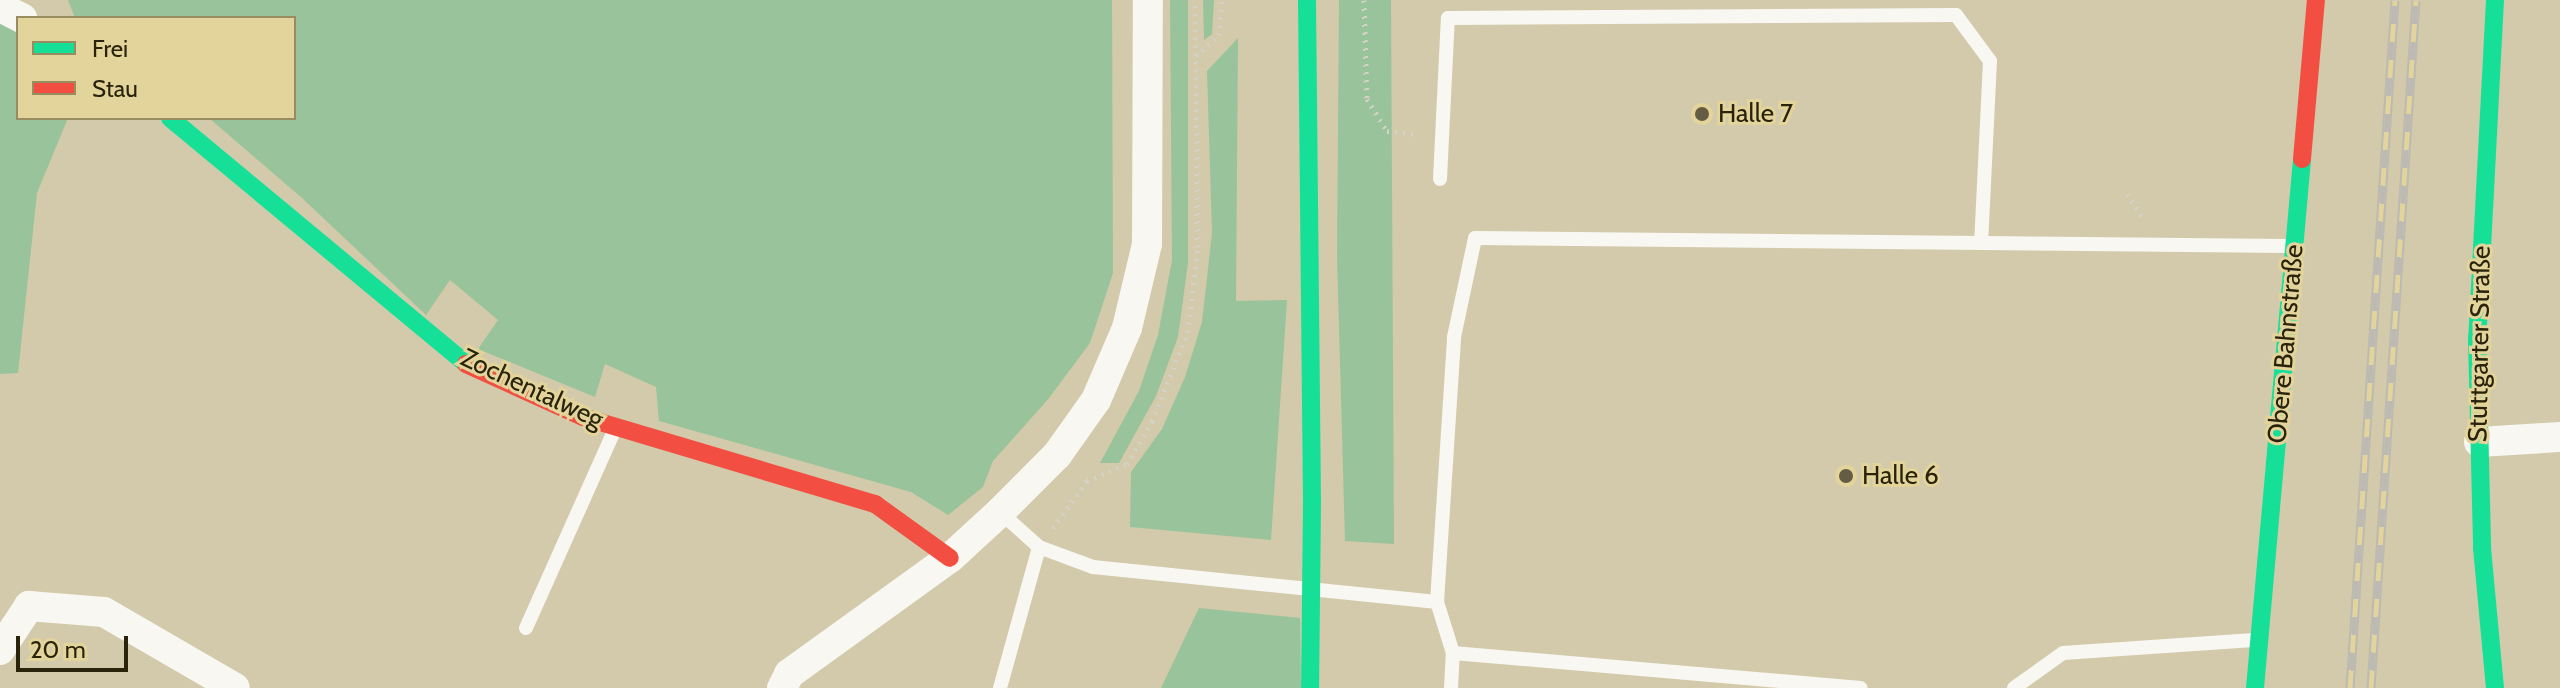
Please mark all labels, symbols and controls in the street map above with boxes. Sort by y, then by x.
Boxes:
legend [16,16,296,120]
text: Frei [92,34,128,63]
text: Stau [92,74,138,103]
place label: Halle 7 [1718,98,1793,130]
marker: Halle 7 [1693,105,1711,123]
street label: Obere Bahnstraße [2262,243,2310,445]
street label: Stuttgarter Straße [2463,245,2497,443]
street label: Zochentalweg [456,342,608,436]
place label: Halle 6 [1862,460,1939,492]
marker: Halle 6 [1837,467,1855,485]
scale bar [20,620,132,670]
text: 20 m [30,635,86,664]

